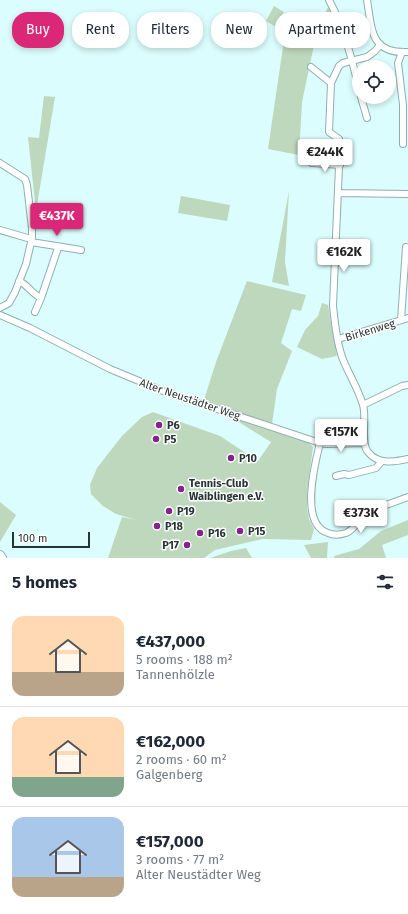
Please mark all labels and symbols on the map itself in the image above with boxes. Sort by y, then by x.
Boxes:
pin: €244K [297,139,353,173]
pin: €437K [29,203,85,237]
pin: €162K [316,239,372,273]
street label: Birkenweg [344,317,397,344]
street label: Alter Neustädter Weg [138,376,242,423]
place label: P6 [167,419,180,432]
pin: €157K [313,419,369,453]
marker: P6 [154,420,164,430]
place label: P5 [164,433,176,446]
marker: P5 [151,434,161,444]
place label: P10 [239,452,258,465]
marker: P10 [226,453,236,463]
place label: Tennis-Club Waiblingen e.V. [189,477,264,503]
marker: Tennis-Club Waiblingen e.V. [176,484,186,494]
pin: €373K [333,500,389,534]
place label: P19 [177,505,195,518]
marker: P19 [164,506,174,516]
place label: P18 [165,520,184,533]
marker: P18 [152,521,162,531]
place label: P15 [248,525,266,538]
marker: P15 [235,526,245,536]
place label: P16 [208,527,226,540]
marker: P16 [195,528,205,538]
scale bar [12,530,90,549]
place label: P17 [162,539,179,552]
marker: P17 [182,540,192,550]

